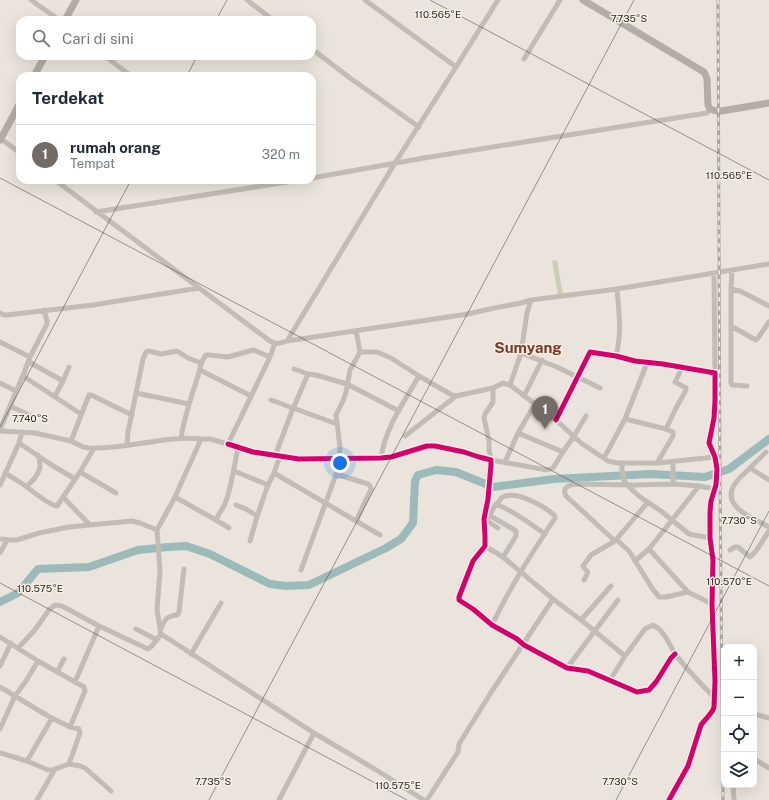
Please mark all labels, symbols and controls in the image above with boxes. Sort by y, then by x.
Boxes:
text: 110.565°E [415,8,461,20]
text: 7.735°S [611,12,647,24]
search box [16,16,316,60]
icon: search [30,27,52,49]
text: Cari di sini [62,30,134,47]
text: Terdekat [32,88,104,108]
text: rumah orang [70,139,161,156]
text: 1 [42,147,48,162]
text: 320 m [262,147,300,162]
text: Tempat [70,156,115,171]
text: 110.565°E [706,169,752,181]
district label: Sumyang [494,339,562,356]
pin: 1 [532,396,558,429]
text: 7.740°S [12,412,48,424]
your location [330,453,350,473]
text: 7.730°S [721,514,757,526]
text: 110.570°E [706,575,752,587]
text: 110.575°E [17,582,63,594]
map controls [721,644,757,788]
button: + [721,644,757,680]
button: − [721,680,757,716]
button: locate [721,716,757,752]
button: layers [721,752,757,788]
text: 7.735°S [195,775,231,787]
text: 7.730°S [602,775,638,787]
text: 110.575°E [375,779,421,791]

